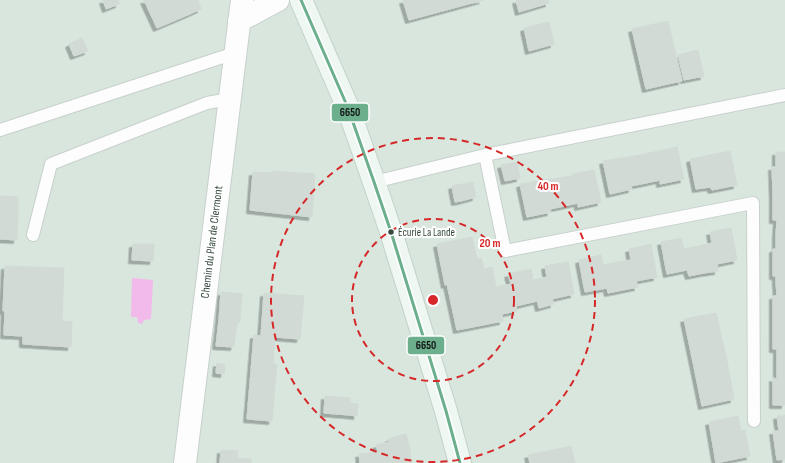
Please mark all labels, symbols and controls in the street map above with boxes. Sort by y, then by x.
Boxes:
line badge: 6650 [331,103,369,122]
text: 6650 [340,106,360,119]
text: 40 m [537,179,559,194]
street label: Chemin du Plan de Clermont [198,185,226,299]
place label: Écurie La Lande [398,226,455,239]
marker: Écurie La Lande [386,227,396,237]
text: 20 m [480,236,500,251]
centre of rings [426,293,440,307]
line badge: 6650 [407,336,445,355]
text: 6650 [416,339,436,352]

